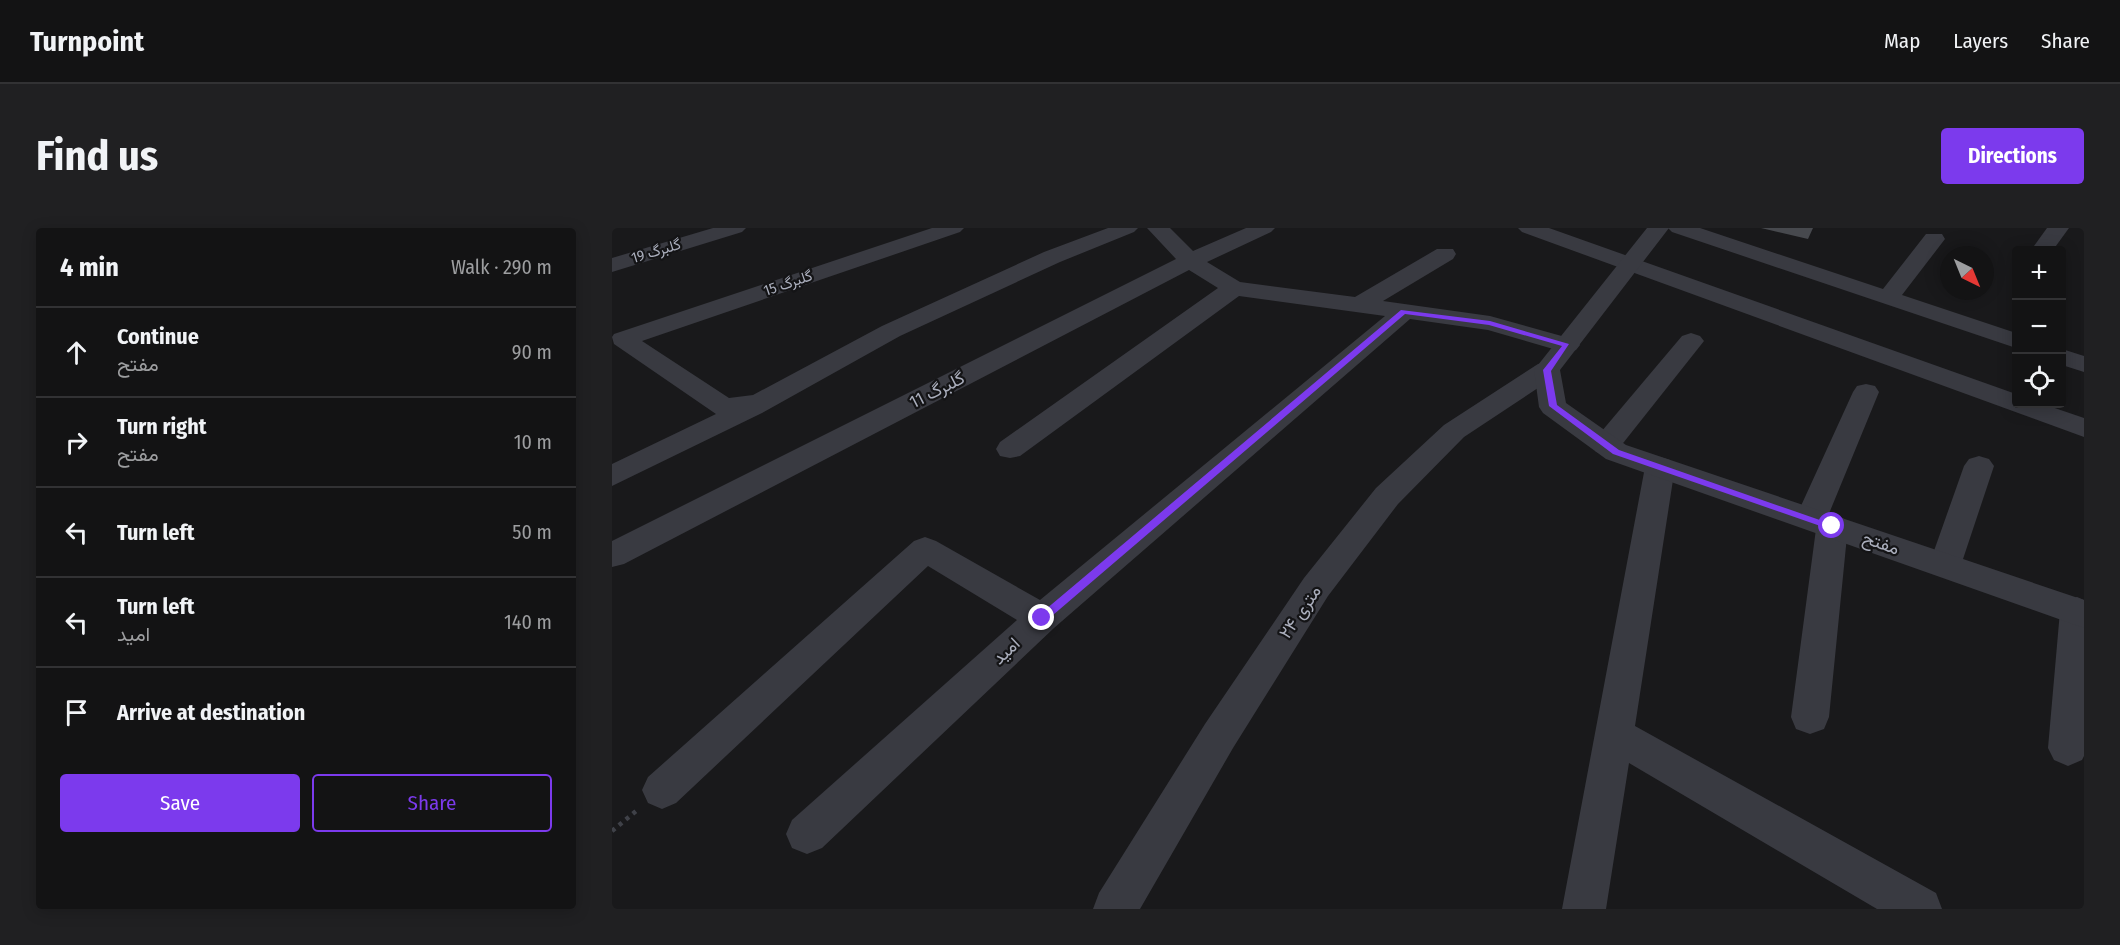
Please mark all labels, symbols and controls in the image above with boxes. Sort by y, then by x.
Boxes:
text: Turnpoint [30,25,144,58]
text: Map [1884,28,1920,54]
text: Layers [1953,28,2008,54]
text: Share [2041,28,2090,54]
button: Directions [1941,128,2084,184]
text: Find us [36,131,158,181]
street label: گلبرگ 19 [629,235,683,267]
north arrow [1940,246,1994,300]
map controls [2012,246,2066,408]
button: + [2012,246,2066,300]
text: 4 min [60,252,119,283]
text: Walk · 290 m [451,255,552,279]
street label: گلبرگ 15 [761,266,815,300]
button: − [2012,300,2066,354]
text: Continue [117,323,199,350]
icon: ahead [60,336,93,369]
text: 90 m [512,340,552,364]
text: مفتح [117,352,159,376]
button: locate [2012,354,2066,408]
street label: گلبرگ 11 [906,367,968,413]
text: Turn right [117,413,206,440]
icon: right [60,426,93,459]
text: 10 m [514,430,552,454]
text: مفتح [117,442,159,466]
route start [1818,512,1844,538]
icon: left [60,516,93,549]
text: Turn left [117,519,195,546]
text: 50 m [512,520,552,544]
street label: مفتح [1859,527,1902,560]
street label: ۲۴ متری [1274,581,1326,643]
text: Turn left [117,593,195,620]
route end [1028,604,1054,630]
icon: left [60,606,93,639]
text: 140 m [504,610,552,634]
text: امید [117,622,150,646]
street label: امید [988,633,1024,669]
icon: arrive [60,696,93,729]
text: Arrive at destination [117,699,305,726]
button: Save [60,774,300,832]
button: Share [312,774,552,832]

